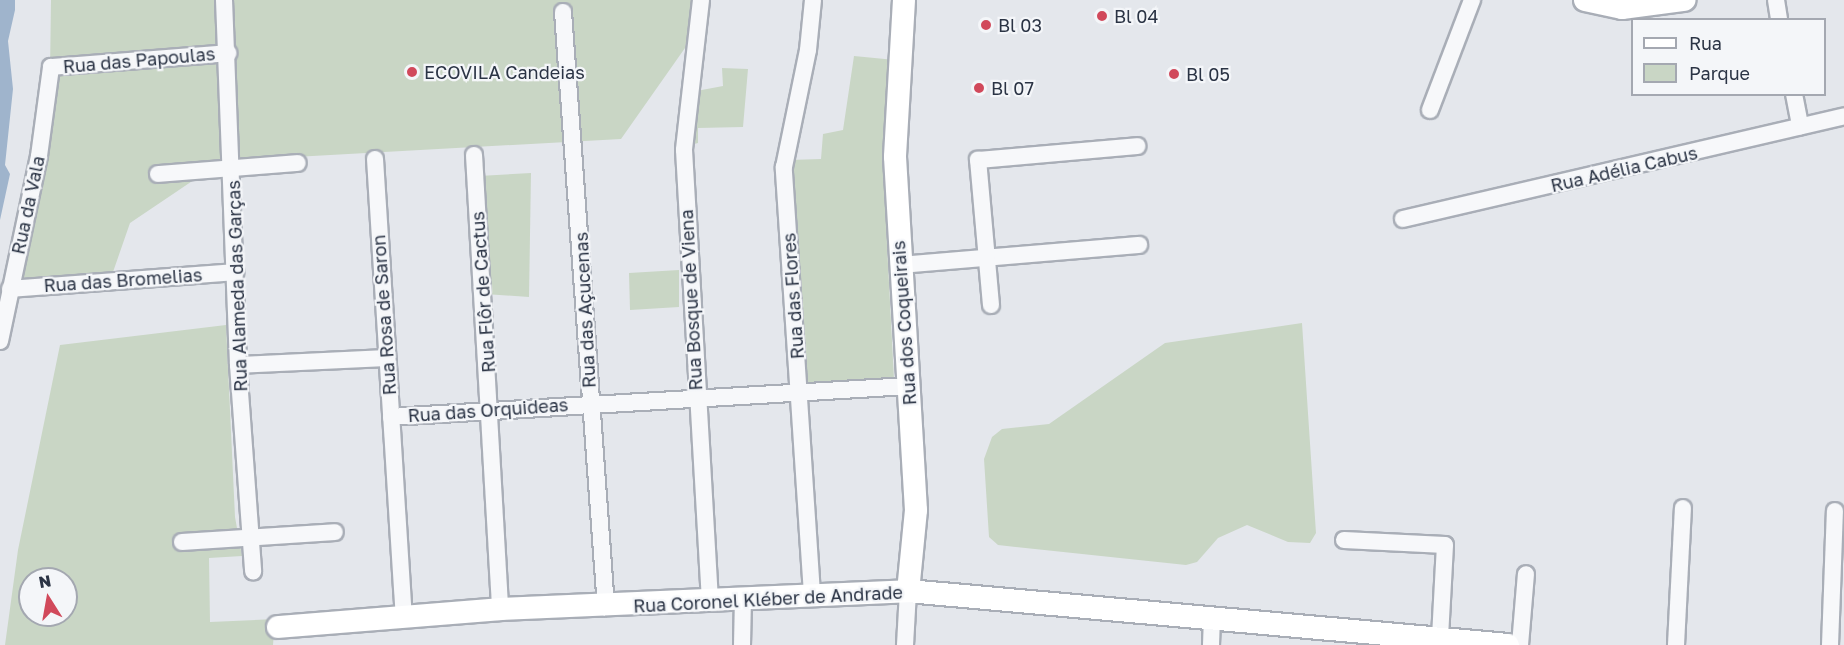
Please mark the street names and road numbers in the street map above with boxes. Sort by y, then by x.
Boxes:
street label: Rua das Papoulas [62,43,216,77]
street label: Rua Adélia Cabus [1548,142,1700,196]
street label: Rua da Vala [7,154,49,256]
street label: Rua Alameda das Garças [223,180,251,392]
street label: Rua Bosque de Viena [675,209,707,391]
street label: Rua Flôr de Cactus [467,210,499,374]
street label: Rua das Açucenas [570,231,600,389]
street label: Rua das Flores [778,232,808,360]
street label: Rua Rosa de Saron [368,234,400,396]
street label: Rua dos Coqueirais [887,240,921,406]
street label: Rua das Bromelias [43,264,203,296]
street label: Rua das Orquideas [407,394,569,426]
street label: Rua Coronel Kléber de Andrade [633,581,903,617]

